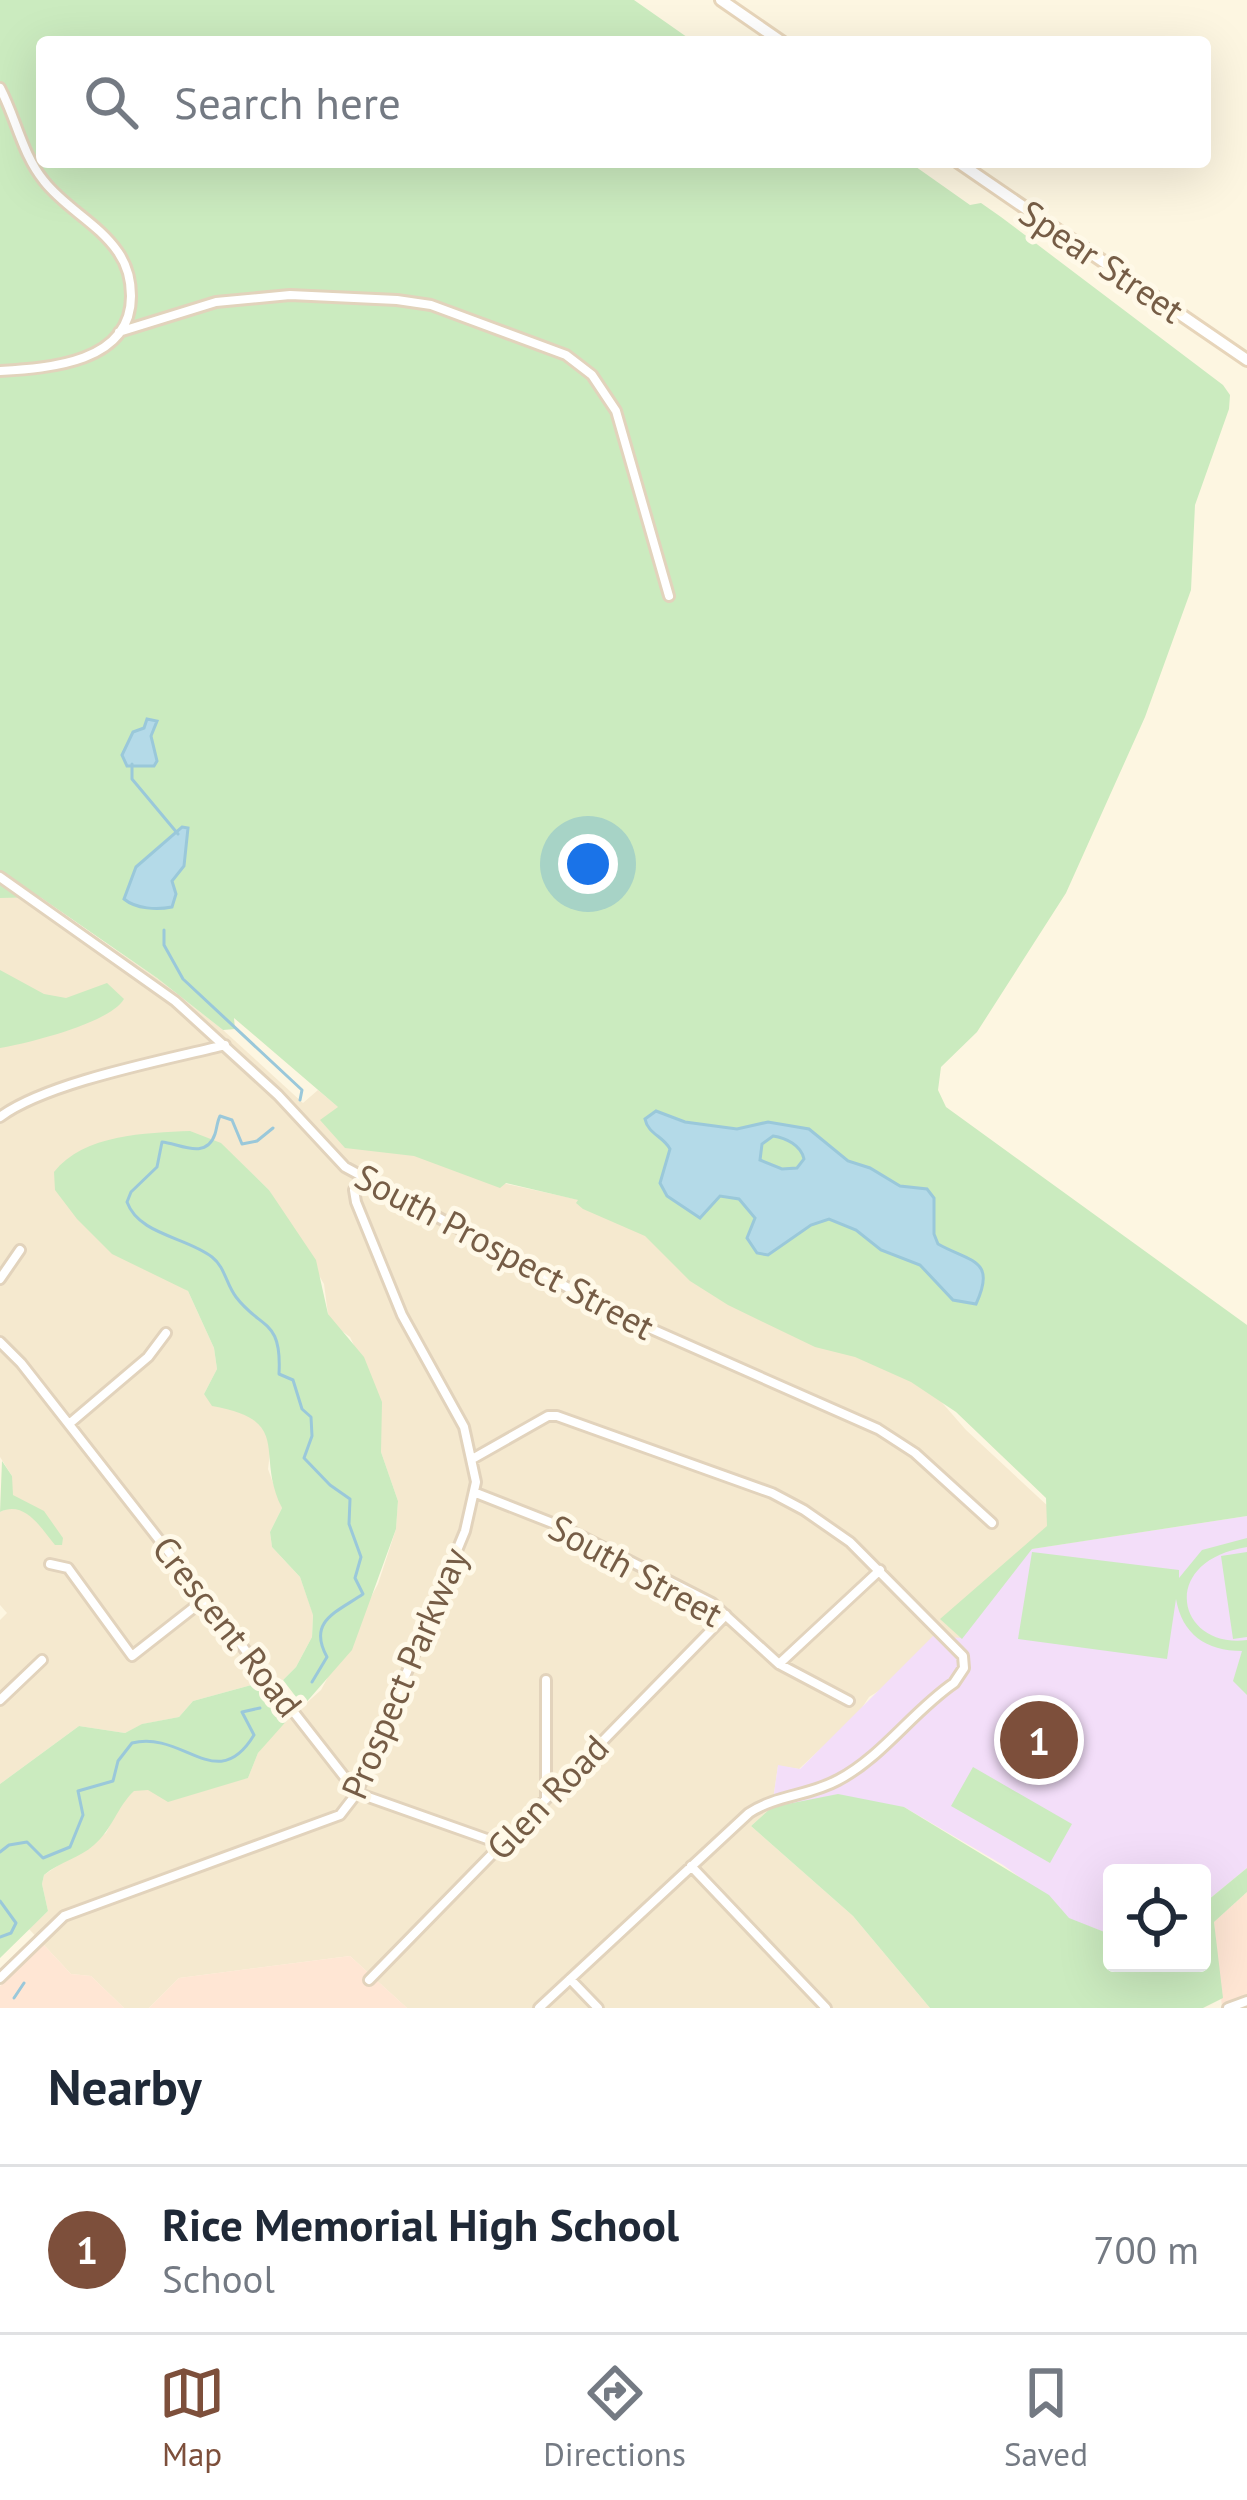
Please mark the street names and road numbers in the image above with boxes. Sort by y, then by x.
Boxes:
street label: Spear Street [1011,189,1193,333]
street label: South Prospect Street [347,1152,663,1350]
street label: South Street [541,1503,731,1637]
street label: Crescent Road [143,1526,313,1726]
street label: Prospect Parkway [330,1540,478,1806]
street label: Glen Road [476,1724,618,1870]

